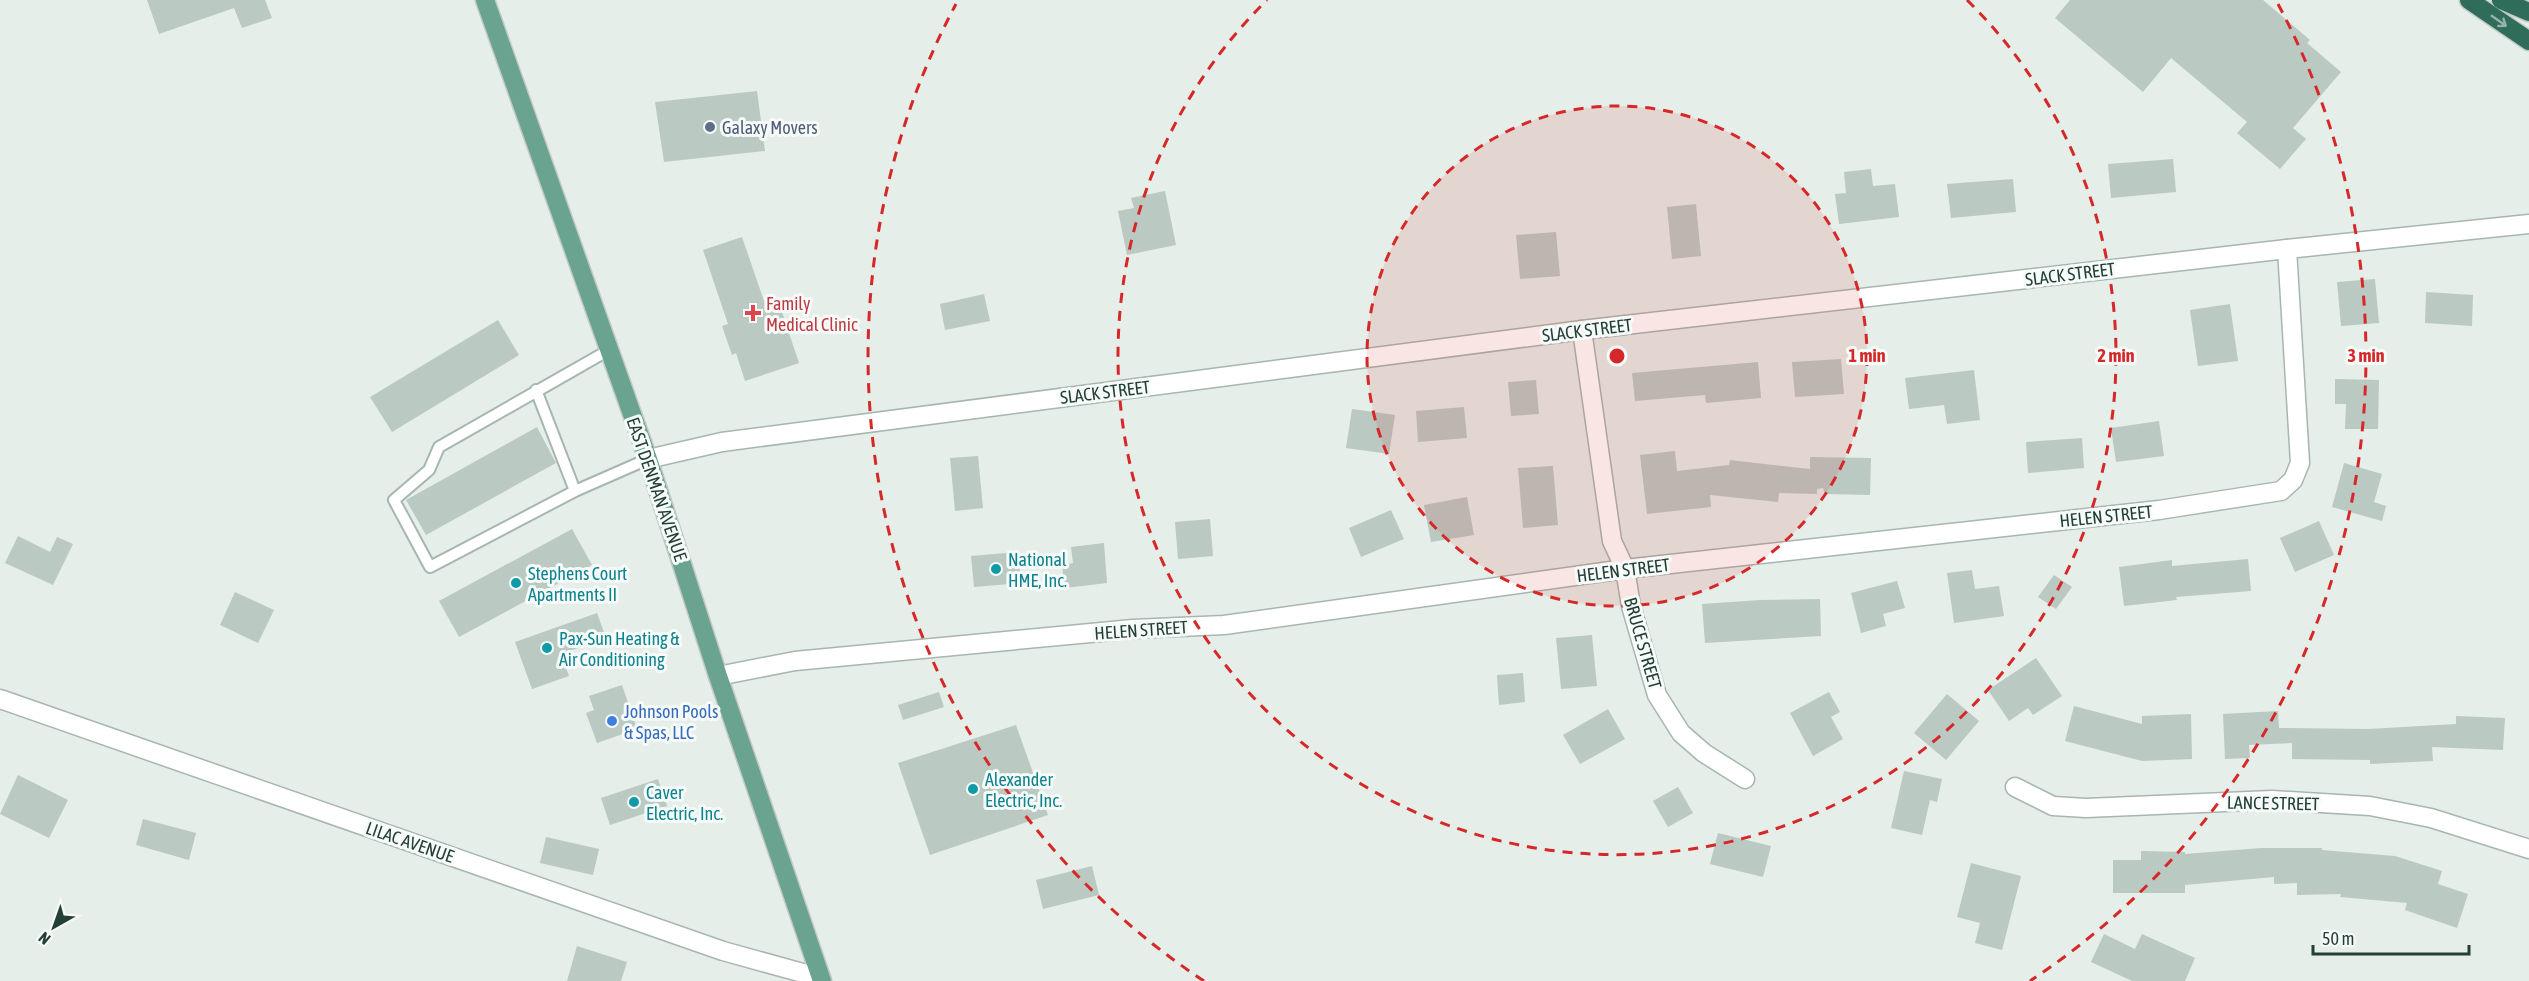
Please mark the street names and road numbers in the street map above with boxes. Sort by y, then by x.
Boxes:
street label: SLACK STREET [2024,258,2116,290]
street label: SLACK STREET [1541,314,1633,346]
street label: SLACK STREET [1059,376,1151,408]
street label: EAST DENMAN AVENUE [623,414,692,564]
street label: HELEN STREET [2058,501,2154,531]
street label: HELEN STREET [1575,554,1671,586]
street label: BRUCE STREET [1620,595,1666,691]
street label: HELEN STREET [1094,616,1188,644]
street label: LANCE STREET [2227,792,2319,814]
street label: LILAC AVENUE [363,817,457,867]

